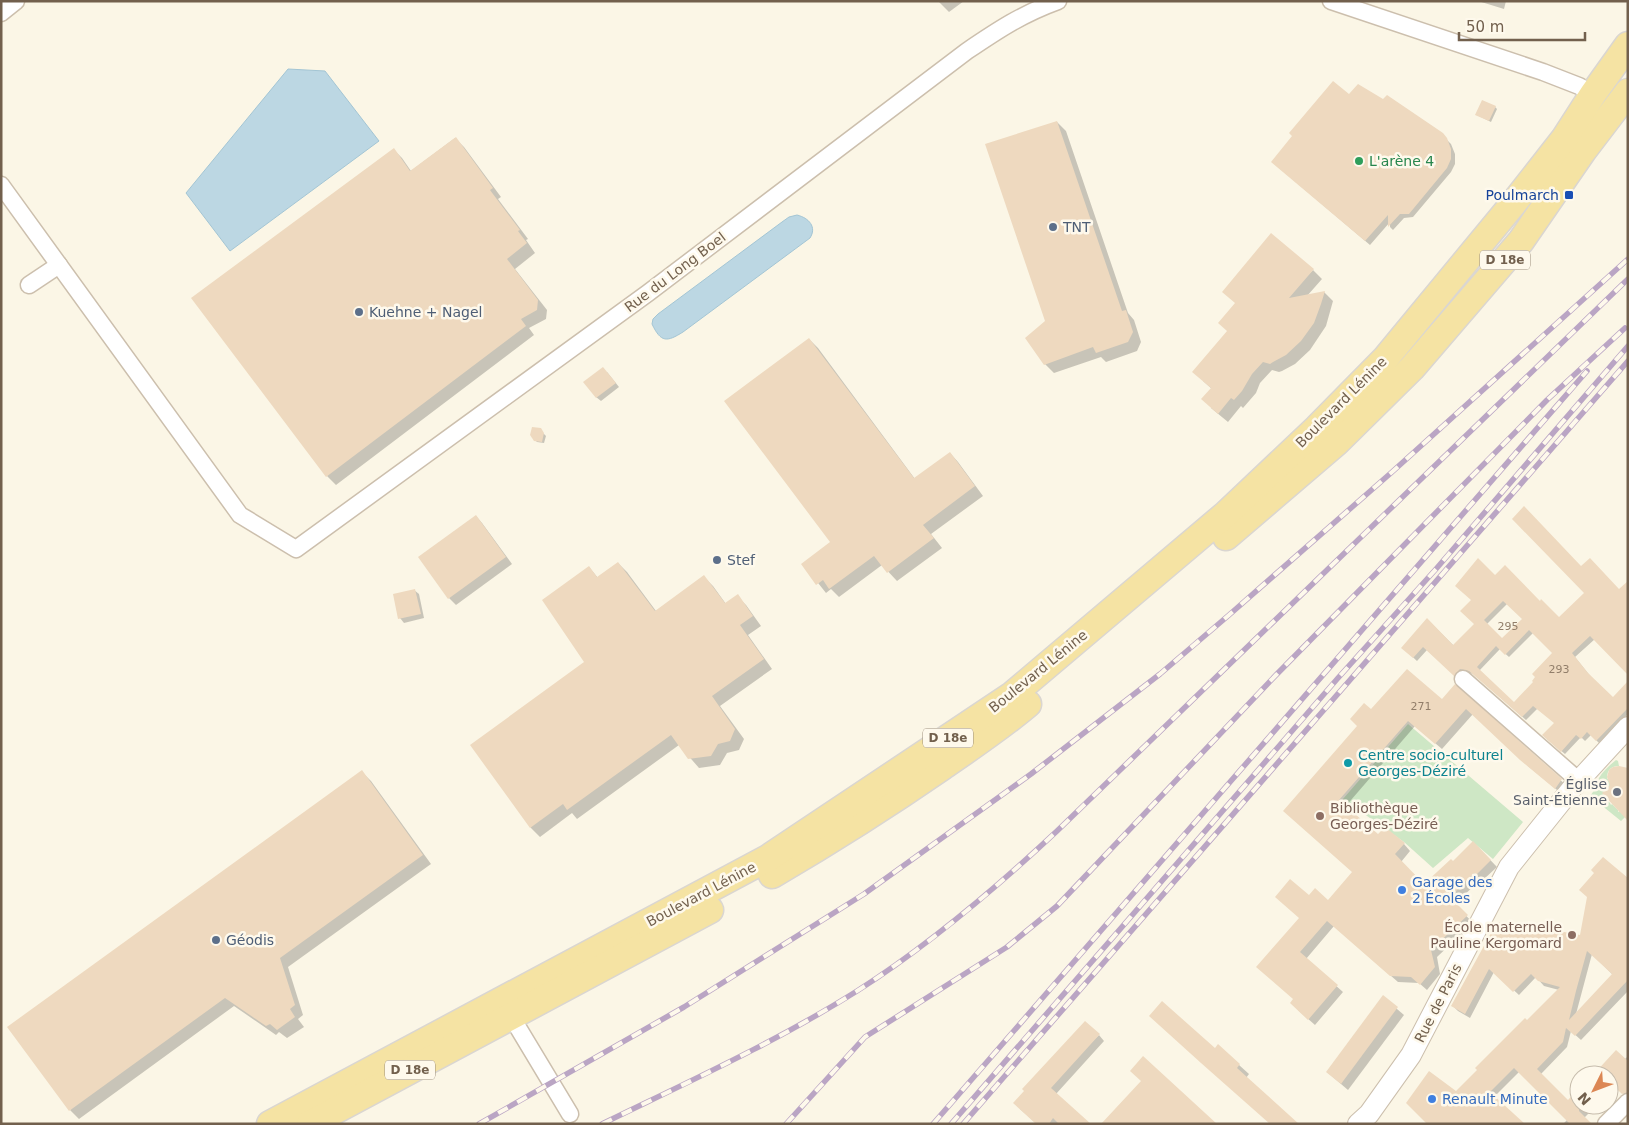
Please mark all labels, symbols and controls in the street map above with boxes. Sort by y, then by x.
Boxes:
scale bar [1459,10,1585,42]
text: 50 m [1466,18,1504,36]
place label: L'arène 4 [1369,153,1434,169]
marker: L'arène 4 [1353,155,1365,167]
place label: Poulmarch [1485,187,1559,203]
marker: Poulmarch [1563,189,1575,201]
place label: TNT [1062,219,1091,235]
marker: TNT [1047,221,1059,233]
street label: Rue du Long Boel [621,229,729,315]
road number: D 18e [1480,250,1530,270]
place label: Kuehne + Nagel [369,304,482,320]
marker: Kuehne + Nagel [353,306,365,318]
street label: Boulevard Lénine [1292,353,1390,451]
place label: Stef [727,552,756,568]
marker: Stef [711,554,723,566]
house number: 295 [1498,620,1519,633]
street label: Boulevard Lénine [986,626,1090,716]
house number: 293 [1549,663,1570,676]
house number: 271 [1411,700,1432,713]
road number: D 18e [923,728,973,748]
place label: Centre socio-culturel Georges-Déziré [1358,747,1503,779]
marker: Centre socio-culturel Georges-Déziré [1342,757,1354,769]
place label: Église Saint-Étienne [1513,776,1607,808]
marker: Église Saint-Étienne [1611,786,1623,798]
place label: Bibliothèque Georges-Déziré [1330,800,1438,832]
marker: Bibliothèque Georges-Déziré [1314,810,1326,822]
street label: Boulevard Lénine [644,858,758,930]
place label: Garage des 2 Écoles [1412,874,1493,906]
marker: Garage des 2 Écoles [1396,884,1408,896]
place label: École maternelle Pauline Kergomard [1430,919,1562,951]
marker: École maternelle Pauline Kergomard [1566,929,1578,941]
place label: Géodis [226,932,274,948]
marker: Géodis [210,934,222,946]
street label: Rue de Paris [1411,961,1465,1045]
road number: D 18e [385,1060,435,1080]
north arrow [1569,1065,1619,1115]
text: N [1574,1089,1594,1108]
place label: Renault Minute [1442,1091,1548,1107]
marker: Renault Minute [1426,1093,1438,1105]

